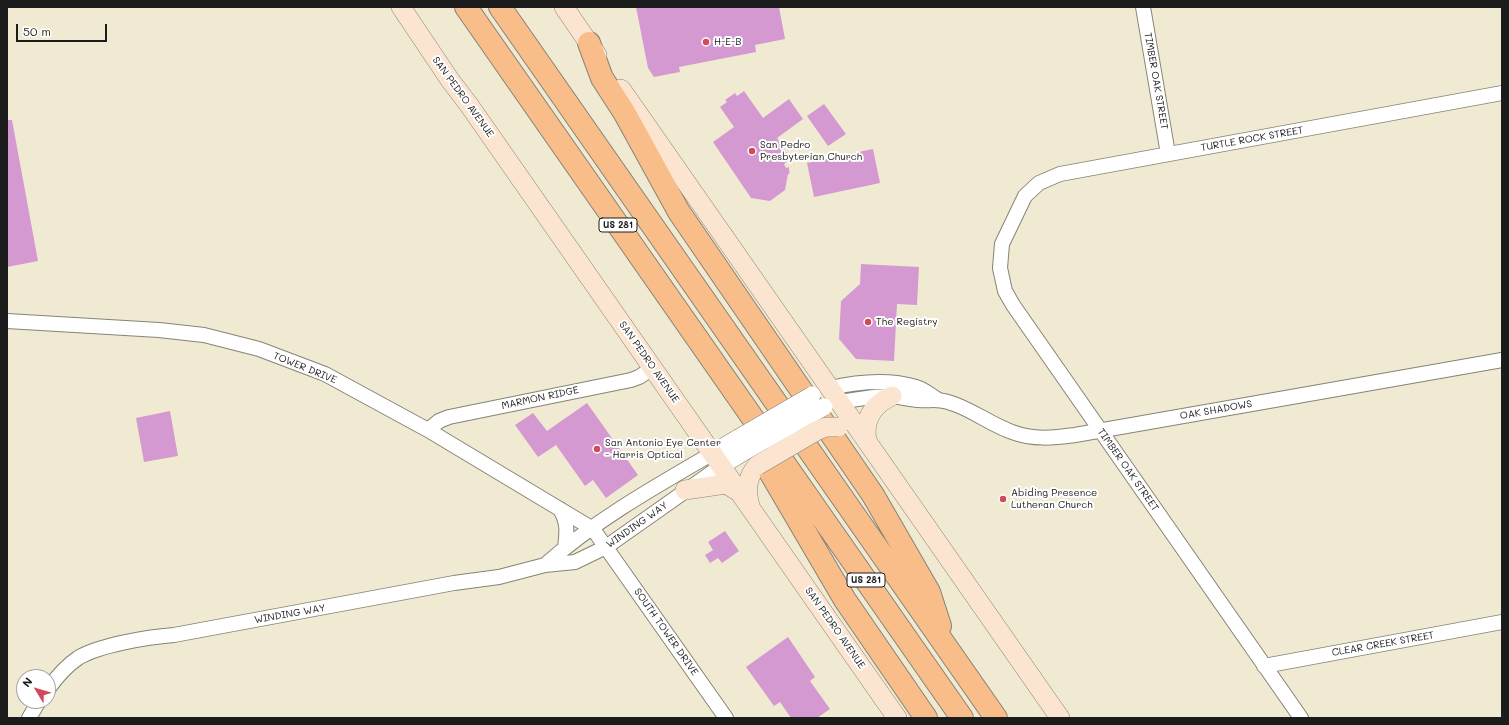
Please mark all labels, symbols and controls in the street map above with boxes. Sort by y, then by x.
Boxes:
scale bar [18,16,109,42]
text: 50 m [23,23,51,39]
street label: TIMBER OAK STREET [1142,32,1170,130]
place label: H-E-B [714,36,742,48]
marker: H-E-B [701,37,711,47]
street label: SAN PEDRO AVENUE [430,54,496,140]
street label: TURTLE ROCK STREET [1200,124,1304,154]
place label: San Pedro Presbyterian Church [760,139,862,162]
marker: San Pedro Presbyterian Church [747,146,757,156]
road number: US 281 [599,218,637,232]
place label: The Registry [876,316,938,328]
marker: The Registry [863,317,873,327]
street label: SAN PEDRO AVENUE [616,319,682,405]
street label: TOWER DRIVE [271,350,339,386]
street label: MARMON RIDGE [500,384,580,412]
street label: OAK SHADOWS [1179,398,1253,422]
street label: TIMBER OAK STREET [1095,426,1161,514]
place label: San Antonio Eye Center - Harris Optical [605,437,721,460]
marker: San Antonio Eye Center - Harris Optical [592,444,602,454]
place label: Abiding Presence Lutheran Church [1011,487,1097,510]
marker: Abiding Presence Lutheran Church [998,494,1008,504]
street label: WINDING WAY [604,499,670,551]
road number: US 281 [847,573,885,587]
street label: SAN PEDRO AVENUE [802,585,868,671]
street label: SOUTH TOWER DRIVE [631,586,701,678]
street label: WINDING WAY [253,602,327,626]
street label: CLEAR CREEK STREET [1331,629,1435,659]
north arrow [16,669,56,709]
text: N [18,674,35,690]

